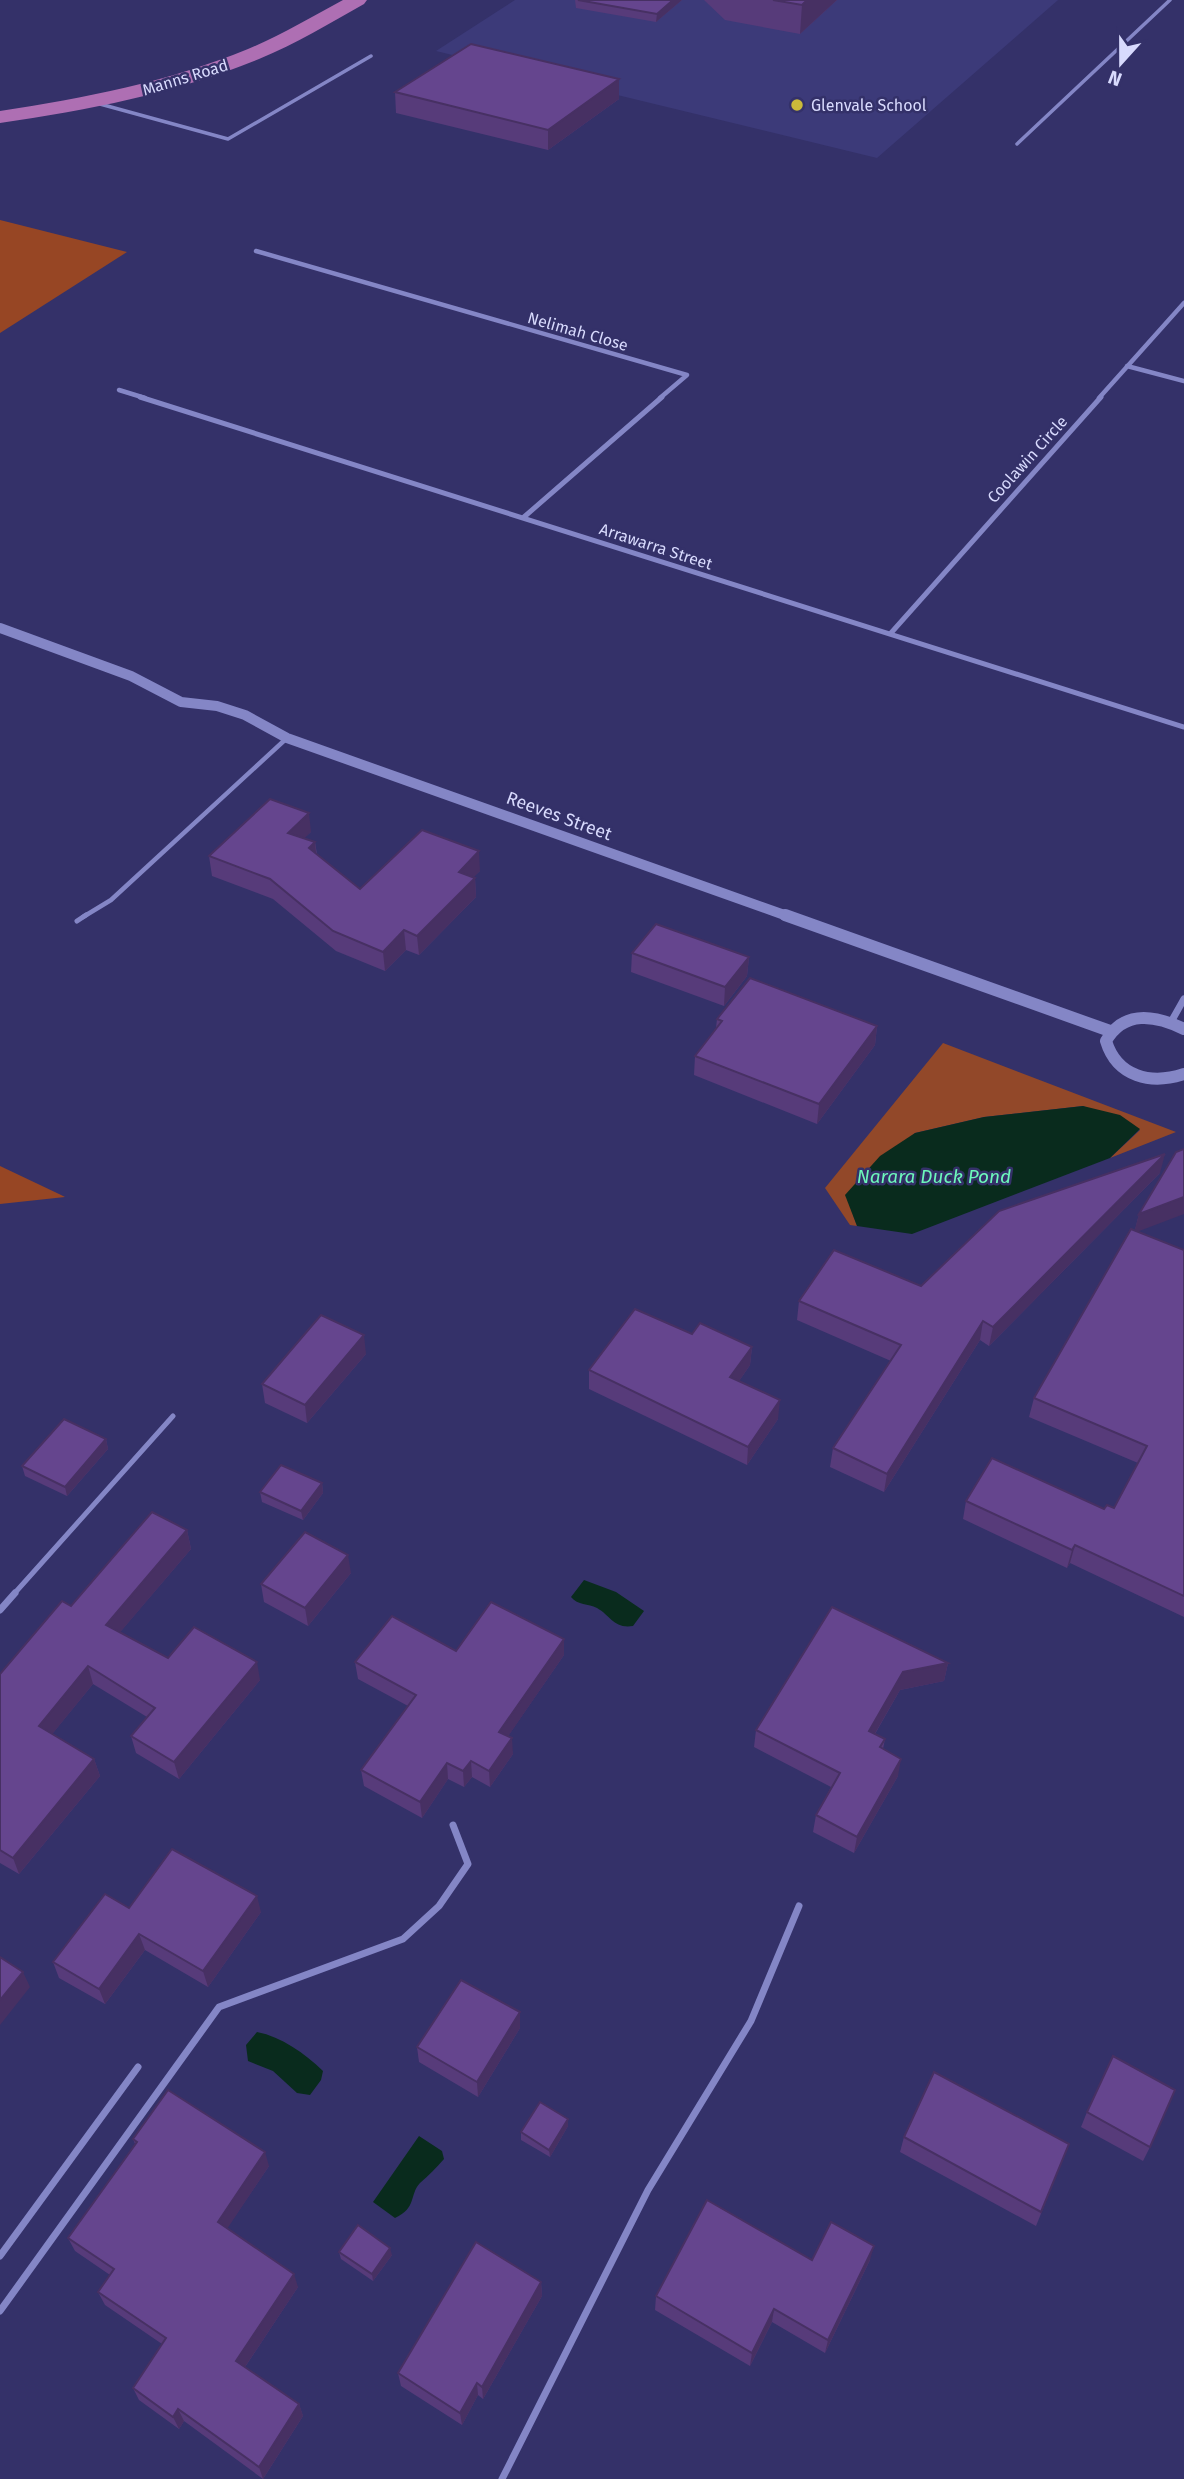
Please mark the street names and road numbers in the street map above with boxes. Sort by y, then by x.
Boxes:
street label: Manns Road [140,55,230,100]
street label: Nelimah Close [525,308,630,355]
street label: Coolawin Circle [983,412,1071,507]
street label: Arrawarra Street [597,519,715,574]
street label: Reeves Street [503,787,615,845]

